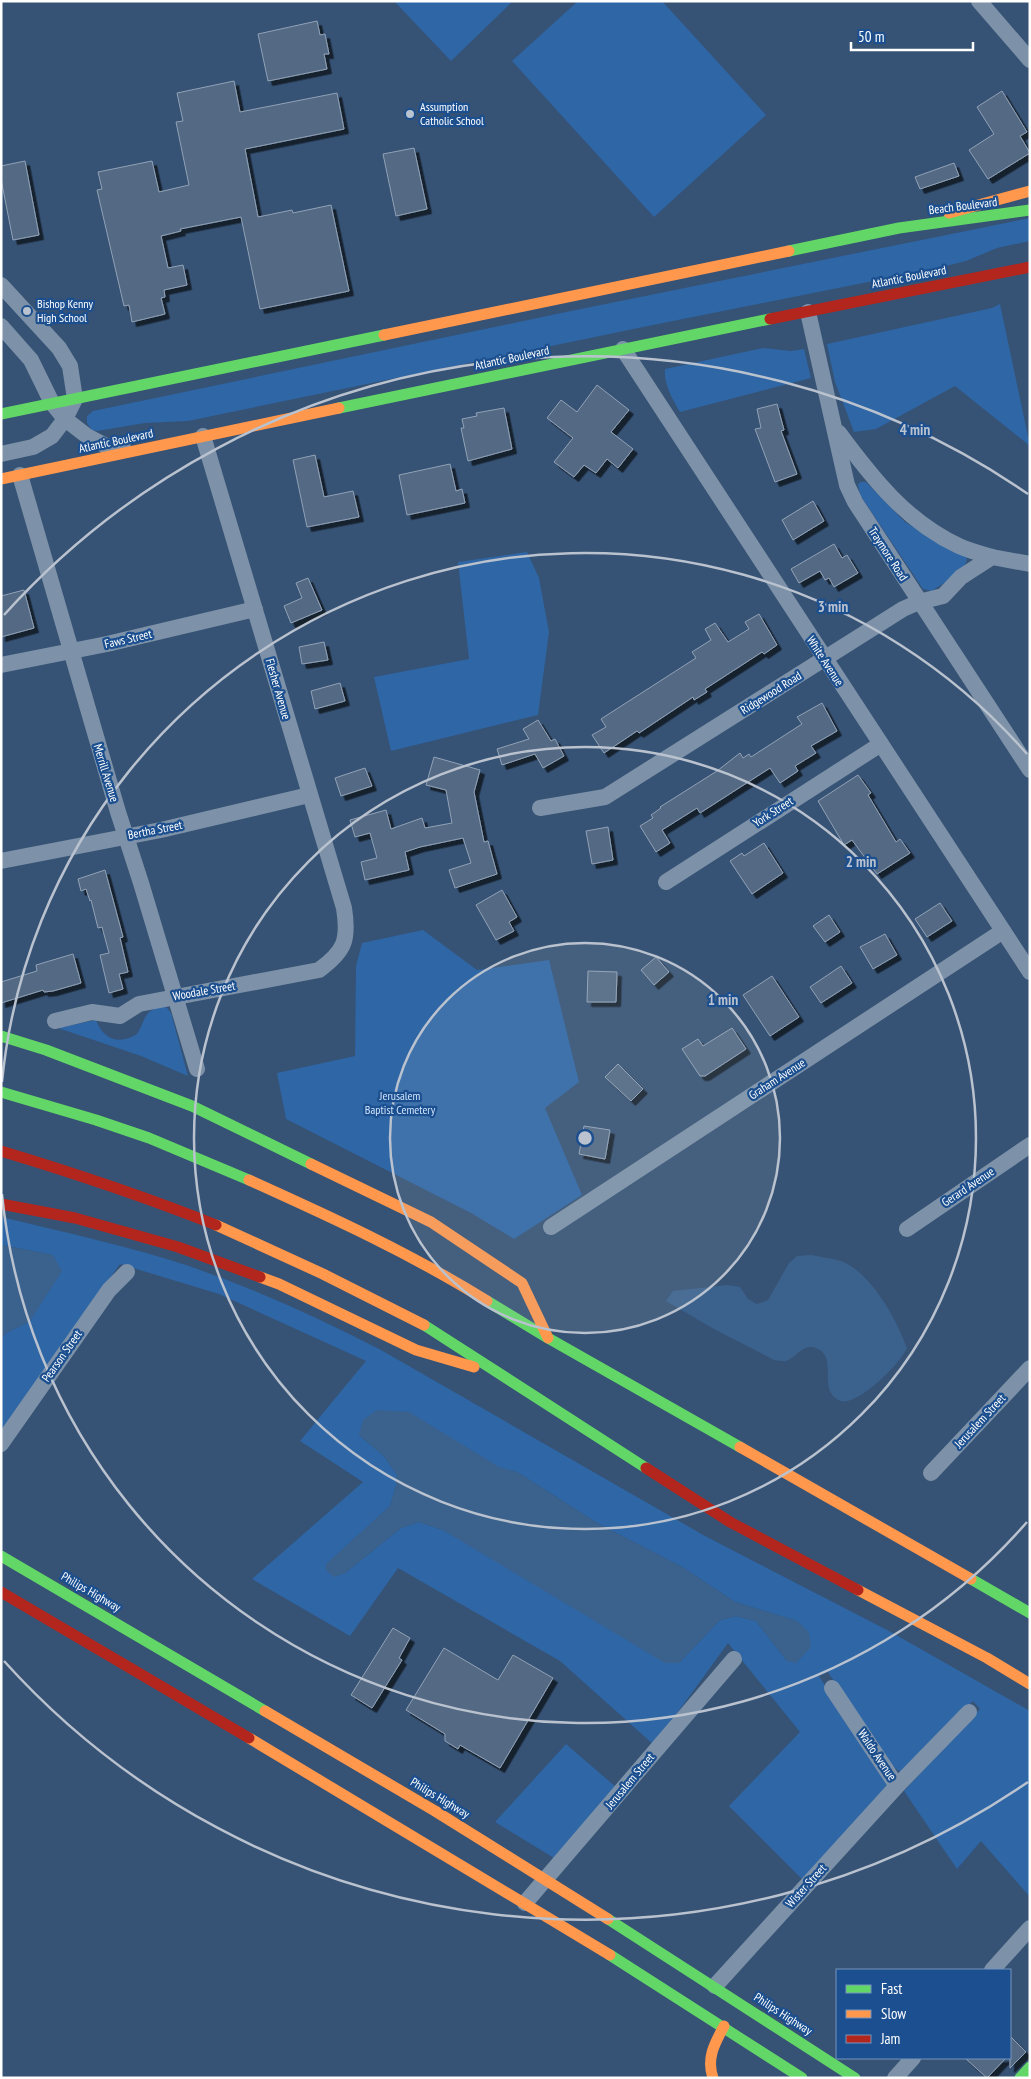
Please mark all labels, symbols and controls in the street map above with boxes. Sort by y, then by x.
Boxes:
scale bar [851,20,974,52]
text: 50 m [858,27,884,46]
place label: Assumption Catholic School [420,99,484,128]
marker: Assumption Catholic School [404,108,416,120]
street label: Beach Boulevard [928,194,998,217]
street label: Atlantic Boulevard [870,262,947,291]
place label: Bishop Kenny High School [37,296,93,325]
marker: Bishop Kenny High School [21,305,33,317]
street label: Atlantic Boulevard [473,342,550,373]
text: 4 min [900,420,930,439]
street label: Atlantic Boulevard [77,425,154,456]
street label: Traymore Road [865,524,911,583]
text: 3 min [818,597,848,616]
street label: Faws Street [103,626,154,651]
street label: White Avenue [804,633,847,689]
street label: Flesher Avenue [263,657,294,721]
street label: Ridgewood Road [737,668,804,717]
street label: Merrill Avenue [91,742,122,804]
street label: York Street [750,793,796,830]
street label: Bertha Street [127,817,184,842]
text: 2 min [846,852,876,871]
street label: Woodale Street [172,978,237,1003]
text: 1 min [708,990,738,1009]
street label: Graham Avenue [746,1055,808,1102]
park label: Jerusalem Baptist Cemetery [365,1088,436,1117]
centre of rings [576,1129,594,1147]
street label: Gerard Avenue [939,1164,997,1210]
street label: Pearson Street [38,1326,85,1385]
street label: Jerusalem Street [950,1390,1009,1451]
street label: Philips Highway [59,1568,124,1615]
street label: Waldo Avenue [855,1726,900,1783]
street label: Jerusalem Street [601,1749,658,1812]
street label: Philips Highway [408,1774,473,1821]
street label: Wister Street [782,1860,830,1911]
legend [836,1969,1011,2059]
text: Fast [881,1979,902,1998]
street label: Philips Highway [751,1989,816,2038]
text: Slow [881,2004,906,2023]
text: Jam [880,2029,900,2048]

